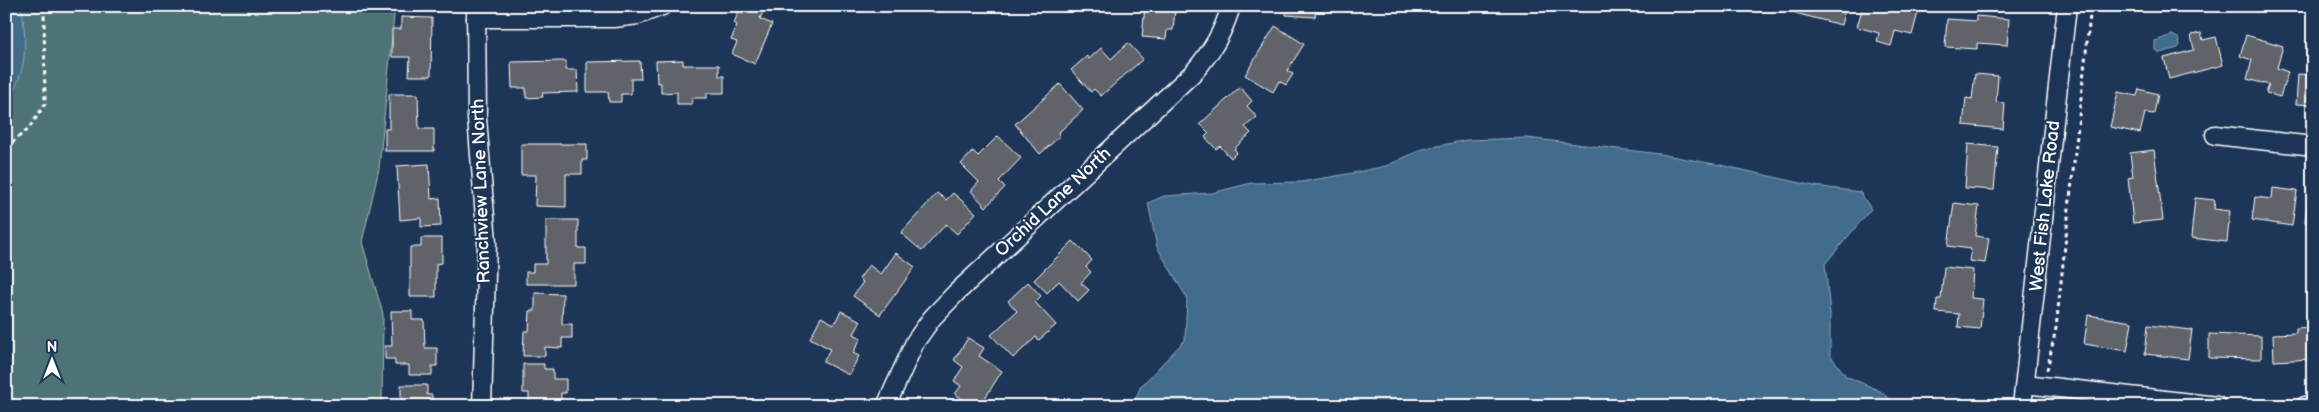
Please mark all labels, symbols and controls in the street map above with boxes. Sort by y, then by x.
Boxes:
street label: Ranchview Lane North [467,98,495,284]
street label: West Fish Lake Road [2026,120,2064,292]
street label: Orchid Lane North [991,143,1115,261]
north arrow [28,334,78,384]
text: N [47,339,57,356]

